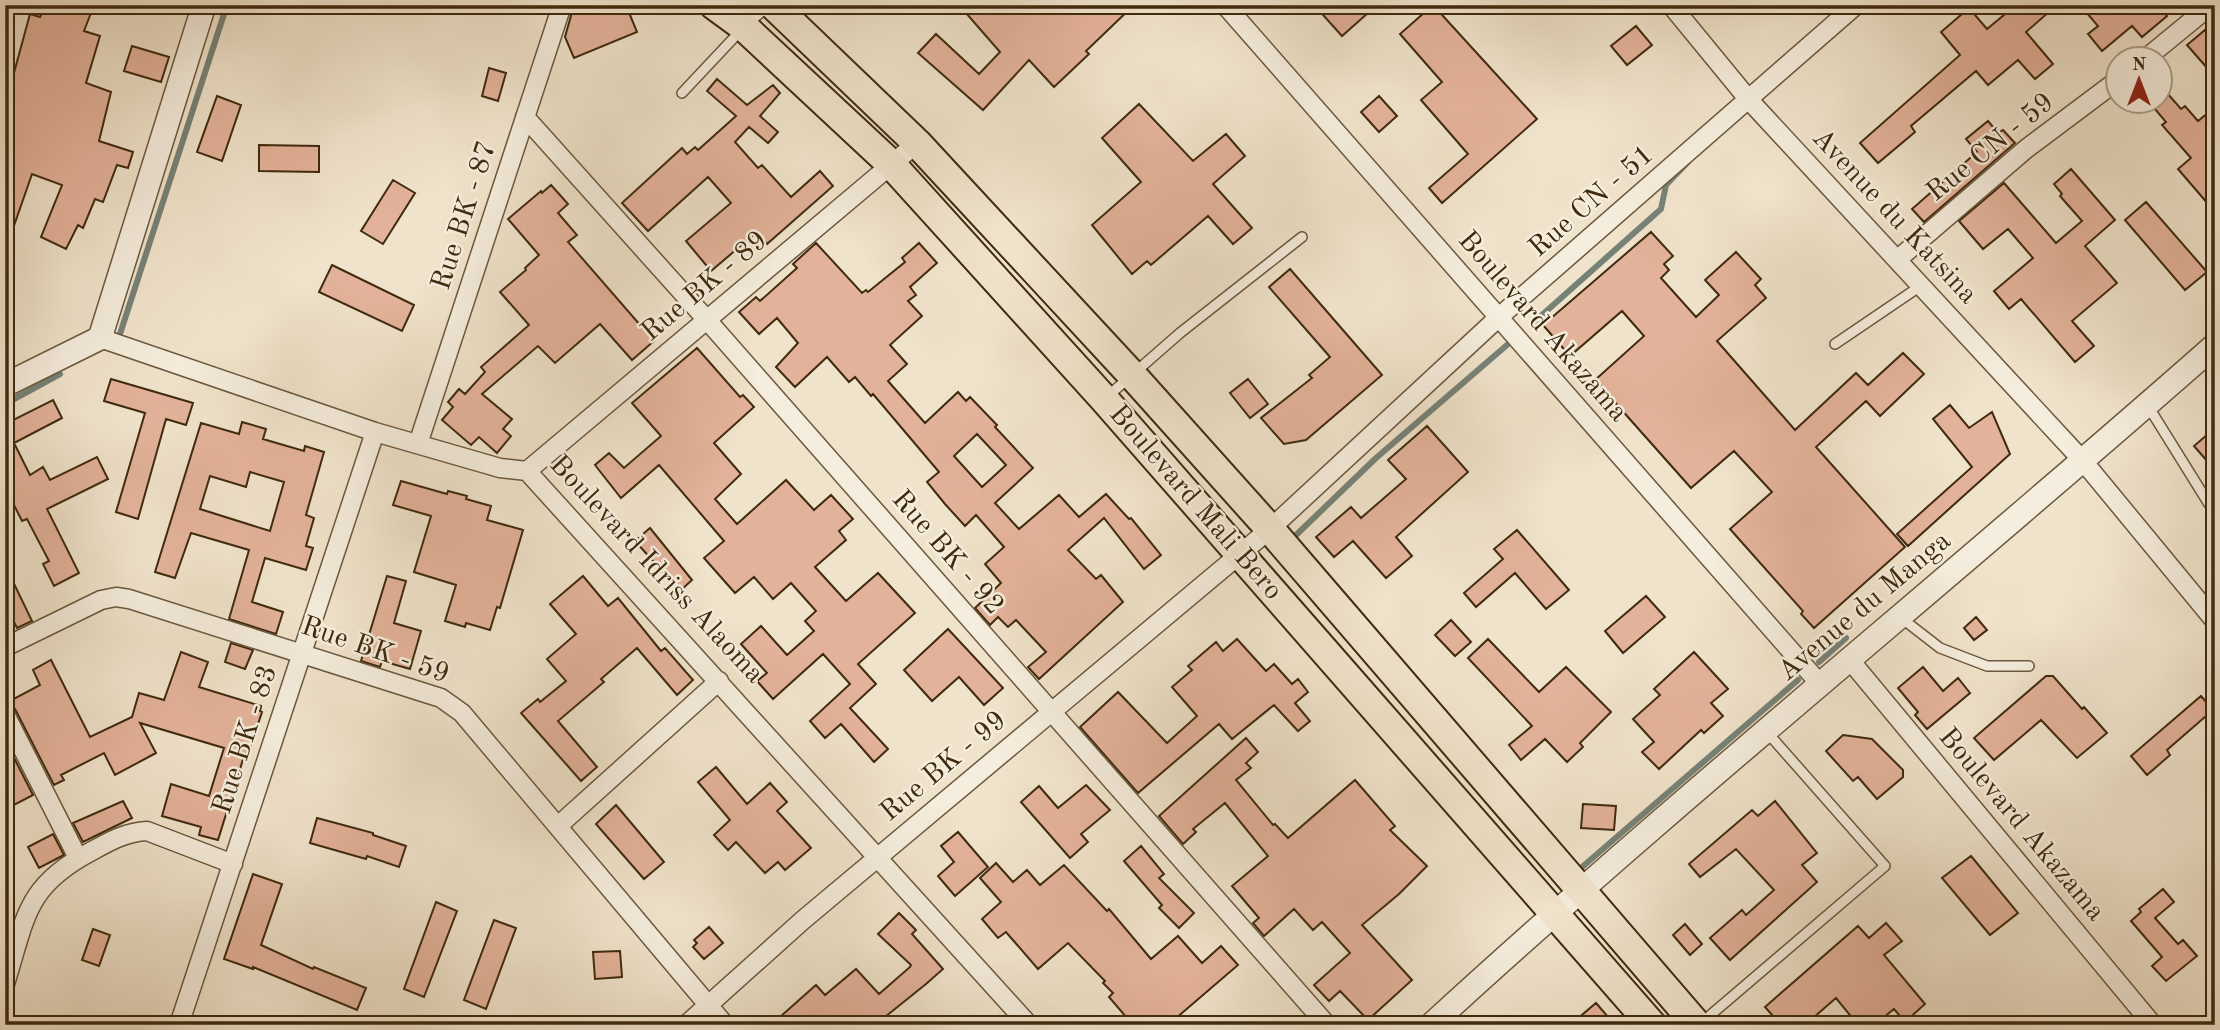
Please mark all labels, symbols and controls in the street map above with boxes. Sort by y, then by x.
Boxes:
north arrow [2104,46,2174,116]
text: N [2132,56,2147,75]
street label: Rue CN - 59 [1922,88,2060,208]
street label: Avenue du Katsina [1806,124,1982,310]
street label: Rue BK - 87 [428,138,502,294]
street label: Rue CN - 51 [1524,141,1660,263]
street label: Boulevard Akazama [1452,226,1632,428]
street label: Rue BK - 89 [637,227,773,347]
street label: Boulevard Mali Bero [1103,400,1287,606]
street label: Boulevard Idriss Alaoma [543,451,769,689]
street label: Rue BK - 92 [886,485,1008,621]
street label: Avenue du Manga [1773,527,1957,687]
street label: Rue BK - 59 [297,613,453,689]
street label: Rue BK - 83 [209,662,283,818]
street label: Rue BK - 99 [876,707,1012,827]
street label: Boulevard Akazama [1932,723,2110,927]

